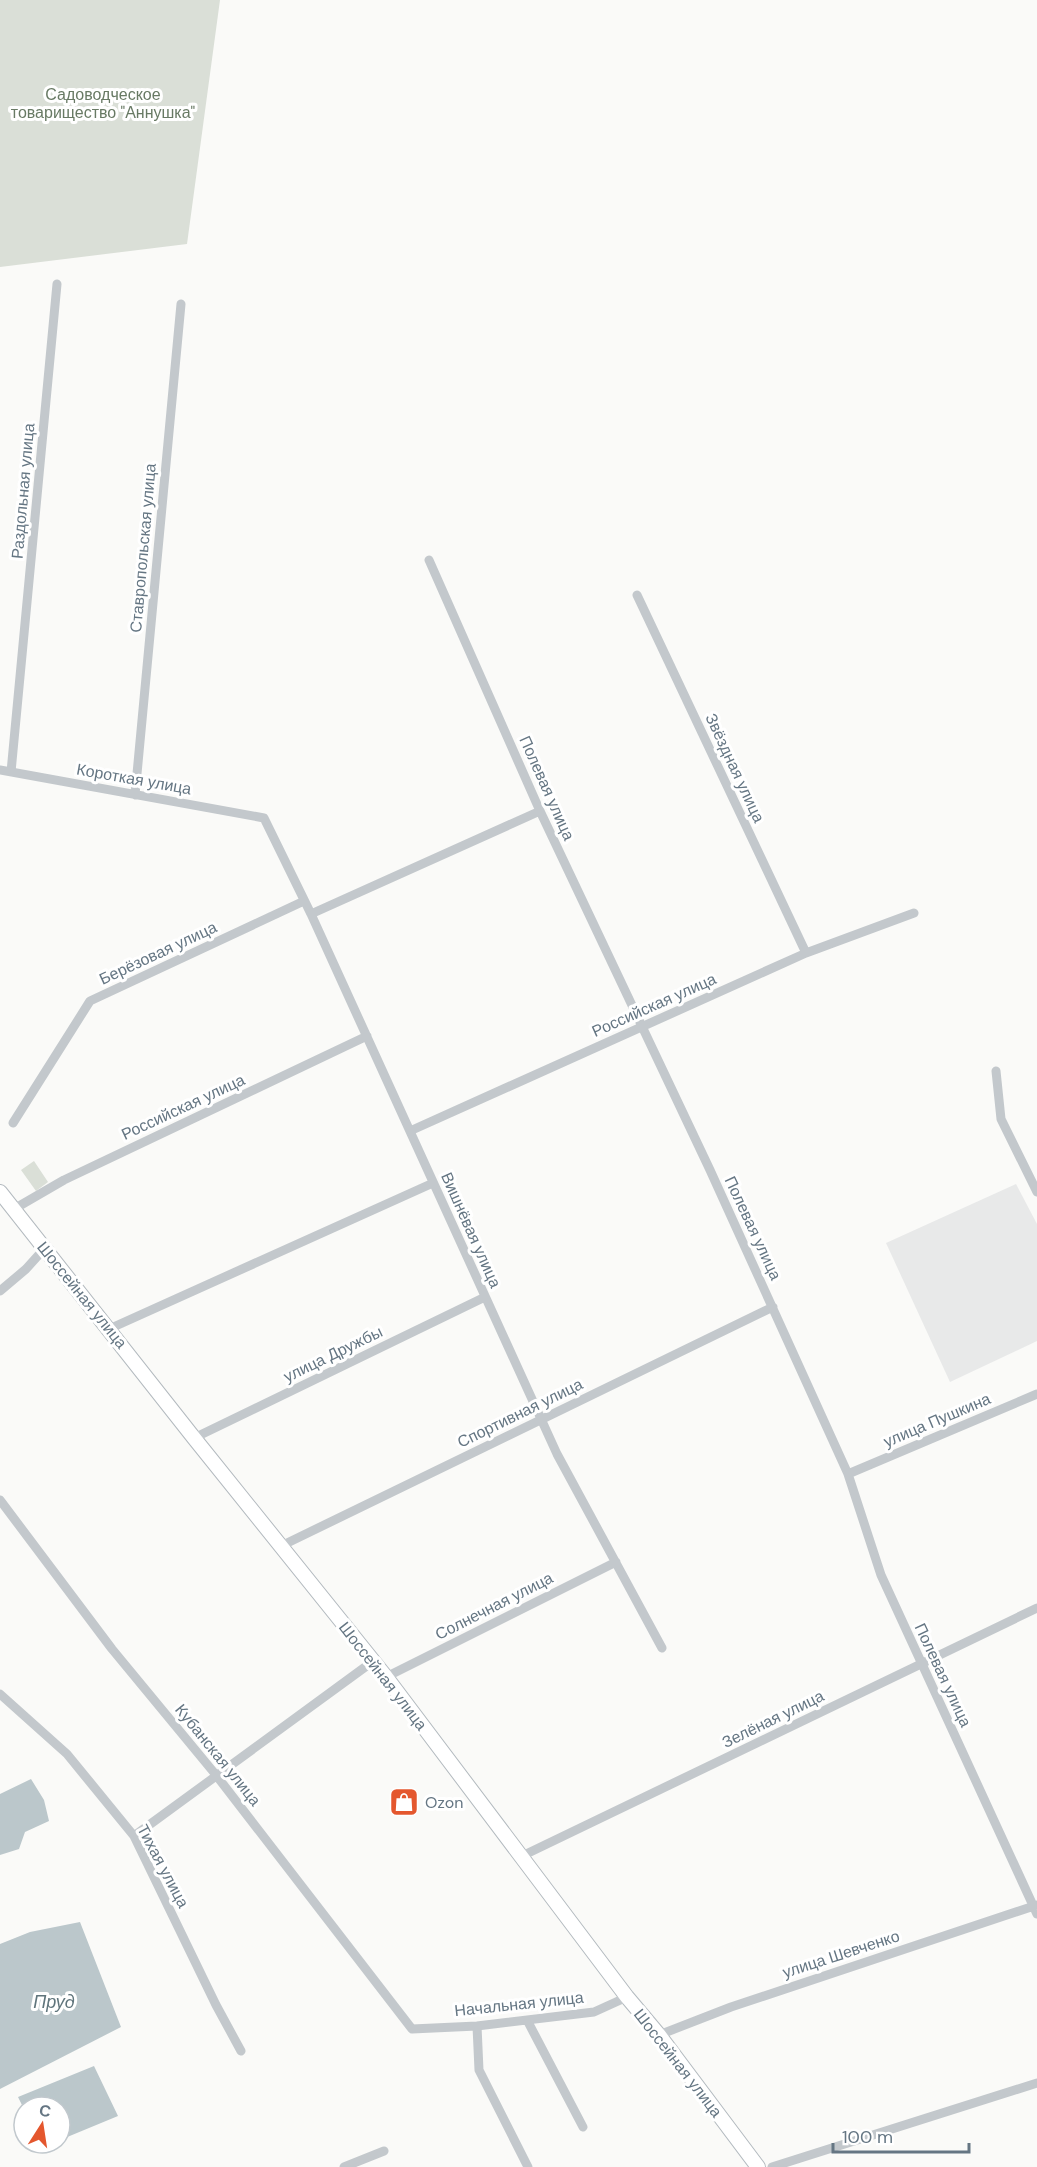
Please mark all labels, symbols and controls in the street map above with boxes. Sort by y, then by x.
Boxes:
park label: Садоводческое товарищество "Аннушка" [11,84,196,123]
street label: Раздольная улица [7,422,39,560]
street label: Ставропольская улица [125,462,161,634]
street label: Звёздная улица [701,710,769,826]
street label: Полевая улица [515,732,579,844]
street label: Короткая улица [75,759,193,799]
street label: Берёзовая улица [96,917,220,989]
street label: Российская улица [589,968,720,1042]
street label: Российская улица [118,1069,248,1145]
street label: Вишнёвая улица [436,1169,506,1291]
street label: Полевая улица [720,1173,786,1283]
street label: Шоссейная улица [32,1237,132,1353]
street label: улица Дружбы [280,1321,386,1387]
street label: Спортивная улица [454,1373,586,1452]
street label: улица Пушкина [880,1388,994,1452]
street label: Солнечная улица [431,1567,557,1645]
street label: Шоссейная улица [334,1618,432,1735]
street label: Полевая улица [910,1620,976,1730]
street label: Зелёная улица [719,1685,828,1753]
street label: Кубанская улица [170,1700,266,1810]
shop icon: Ozon [388,1786,420,1818]
place label: Ozon [425,1792,463,1813]
street label: Тихая улица [132,1821,194,1911]
street label: улица Шевченко [780,1925,902,1983]
street label: Начальная улица [453,1987,585,2021]
water label: Пруд [33,1990,75,2014]
street label: Шоссейная улица [629,2005,727,2122]
north arrow [12,2095,72,2155]
text: С [37,2099,53,2122]
scale bar [833,2116,970,2154]
text: 100 m [842,2125,893,2149]

